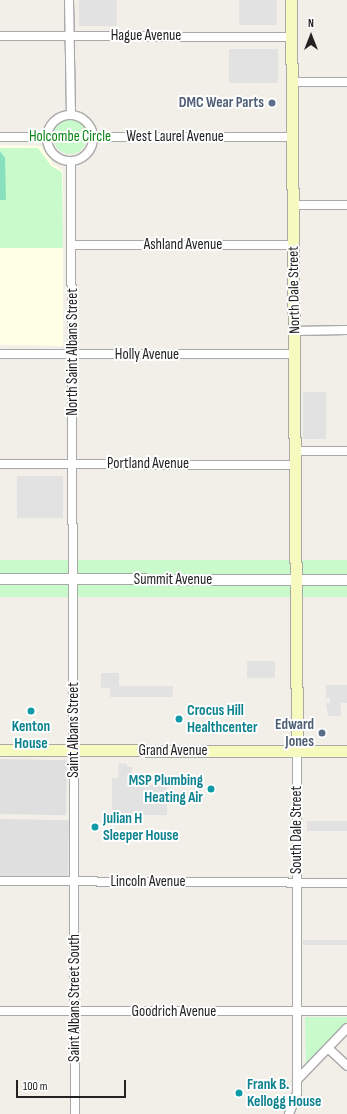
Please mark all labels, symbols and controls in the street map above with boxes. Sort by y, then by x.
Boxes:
north arrow [291,16,331,56]
text: N [308,17,314,30]
street label: Hague Avenue [111,27,181,45]
place label: DMC Wear Parts [179,94,264,112]
marker: DMC Wear Parts [267,98,277,108]
park label: Holcombe Circle [29,128,111,146]
street label: West Laurel Avenue [126,128,224,146]
street label: Ashland Avenue [144,236,222,254]
street label: North Dale Street [284,246,304,334]
street label: North Saint Albans Street [64,288,82,416]
street label: Holly Avenue [115,346,179,364]
street label: Portland Avenue [107,455,189,473]
street label: Summit Avenue [134,571,212,589]
street label: Saint Albans Street [65,682,83,778]
place label: Crocus Hill Healthcenter [187,701,258,736]
marker: Kenton House [26,706,36,716]
marker: Crocus Hill Healthcenter [174,714,184,724]
place label: Edward Jones [275,715,314,750]
place label: Kenton House [12,717,50,752]
marker: Edward Jones [317,728,327,738]
street label: Grand Avenue [138,742,208,760]
place label: MSP Plumbing Heating Air [129,771,203,806]
marker: MSP Plumbing Heating Air [206,784,216,794]
street label: South Dale Street [288,786,306,874]
place label: Julian H Sleeper House [103,809,179,844]
marker: Julian H Sleeper House [90,822,100,832]
street label: Lincoln Avenue [110,873,186,891]
street label: Saint Albans Street South [66,934,84,1062]
street label: Goodrich Avenue [132,1003,216,1021]
scale bar [18,1072,128,1098]
place label: Frank B. Kellogg House [247,1075,321,1110]
text: 100 m [23,1079,48,1094]
marker: Frank B. Kellogg House [234,1088,244,1098]

